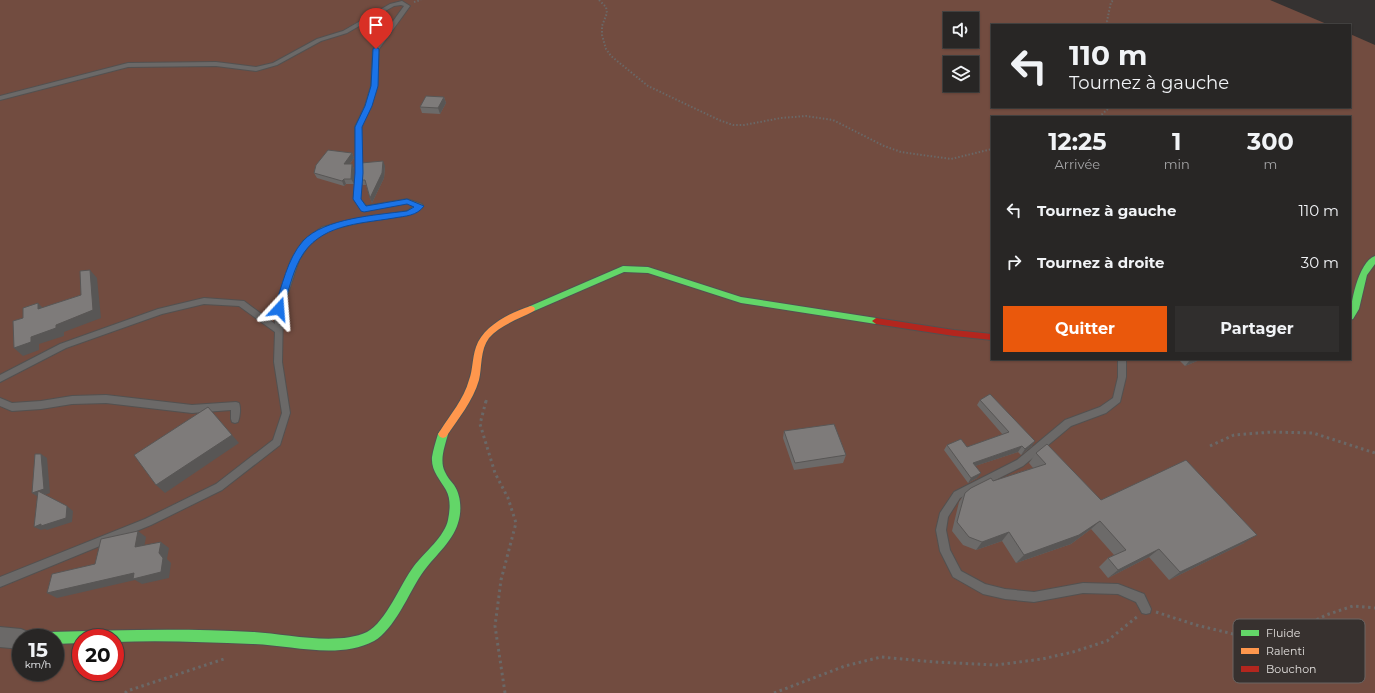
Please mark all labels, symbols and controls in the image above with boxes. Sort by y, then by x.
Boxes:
pin [359,8,393,49]
map controls [943,12,979,92]
button: sound [943,12,979,48]
icon: arrive [365,14,387,36]
text: 110 m [1069,38,1147,72]
icon: left [1003,40,1055,92]
button: layers [943,56,979,92]
text: Tournez à gauche [1069,72,1229,94]
text: 12:25 [1048,127,1107,156]
text: 1 [1172,127,1181,156]
text: 300 [1247,127,1294,156]
text: Arrivée [1055,156,1100,172]
text: min [1164,156,1190,172]
text: m [1263,156,1277,172]
icon: left [1003,199,1025,221]
text: Tournez à gauche [1037,201,1176,220]
text: 110 m [1298,201,1339,220]
icon: right [1003,251,1025,273]
text: Tournez à droite [1037,253,1165,272]
text: 30 m [1301,253,1339,272]
position arrow [258,288,300,330]
button: Quitter [1003,306,1167,352]
button: Partager [1175,306,1339,352]
legend [1233,619,1365,683]
text: Fluide [1266,626,1301,640]
speed limit sign: 20 [72,629,124,681]
text: 15 [28,638,48,662]
text: Ralenti [1266,644,1305,658]
text: km/h [25,658,51,671]
text: Bouchon [1266,662,1316,676]

